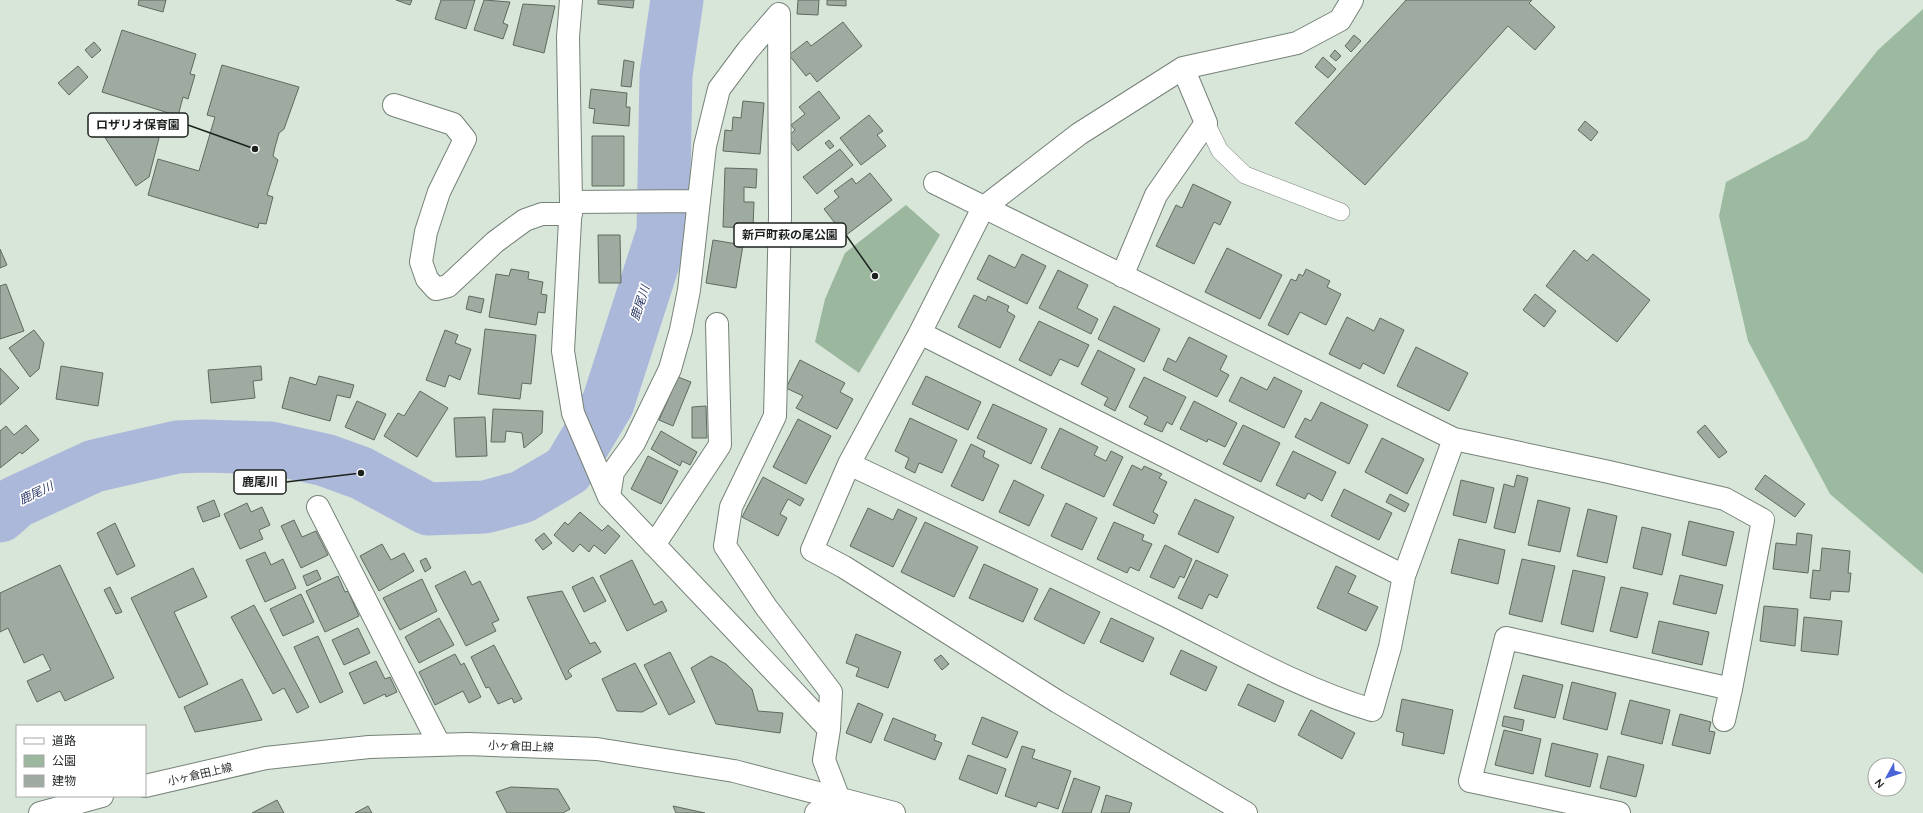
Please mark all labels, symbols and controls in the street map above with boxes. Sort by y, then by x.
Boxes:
callout: ロザリオ保育園 [88,113,188,137]
text: ロザリオ保育園 [96,117,180,132]
callout: 新戸町萩の尾公園 [734,223,846,247]
text: 新戸町萩の尾公園 [742,227,838,242]
water label: 鹿尾川 [627,282,653,322]
callout: 鹿尾川 [234,470,286,494]
text: 鹿尾川 [242,474,278,489]
water label: 鹿尾川 [16,477,57,507]
legend [16,725,146,797]
text: 道路 [52,733,76,748]
street label: 小ヶ倉田上線 [488,738,554,754]
text: 公園 [52,753,76,768]
north arrow [1867,757,1907,797]
street label: 小ヶ倉田上線 [166,760,234,788]
text: 建物 [52,773,76,788]
text: N [1871,776,1887,791]

